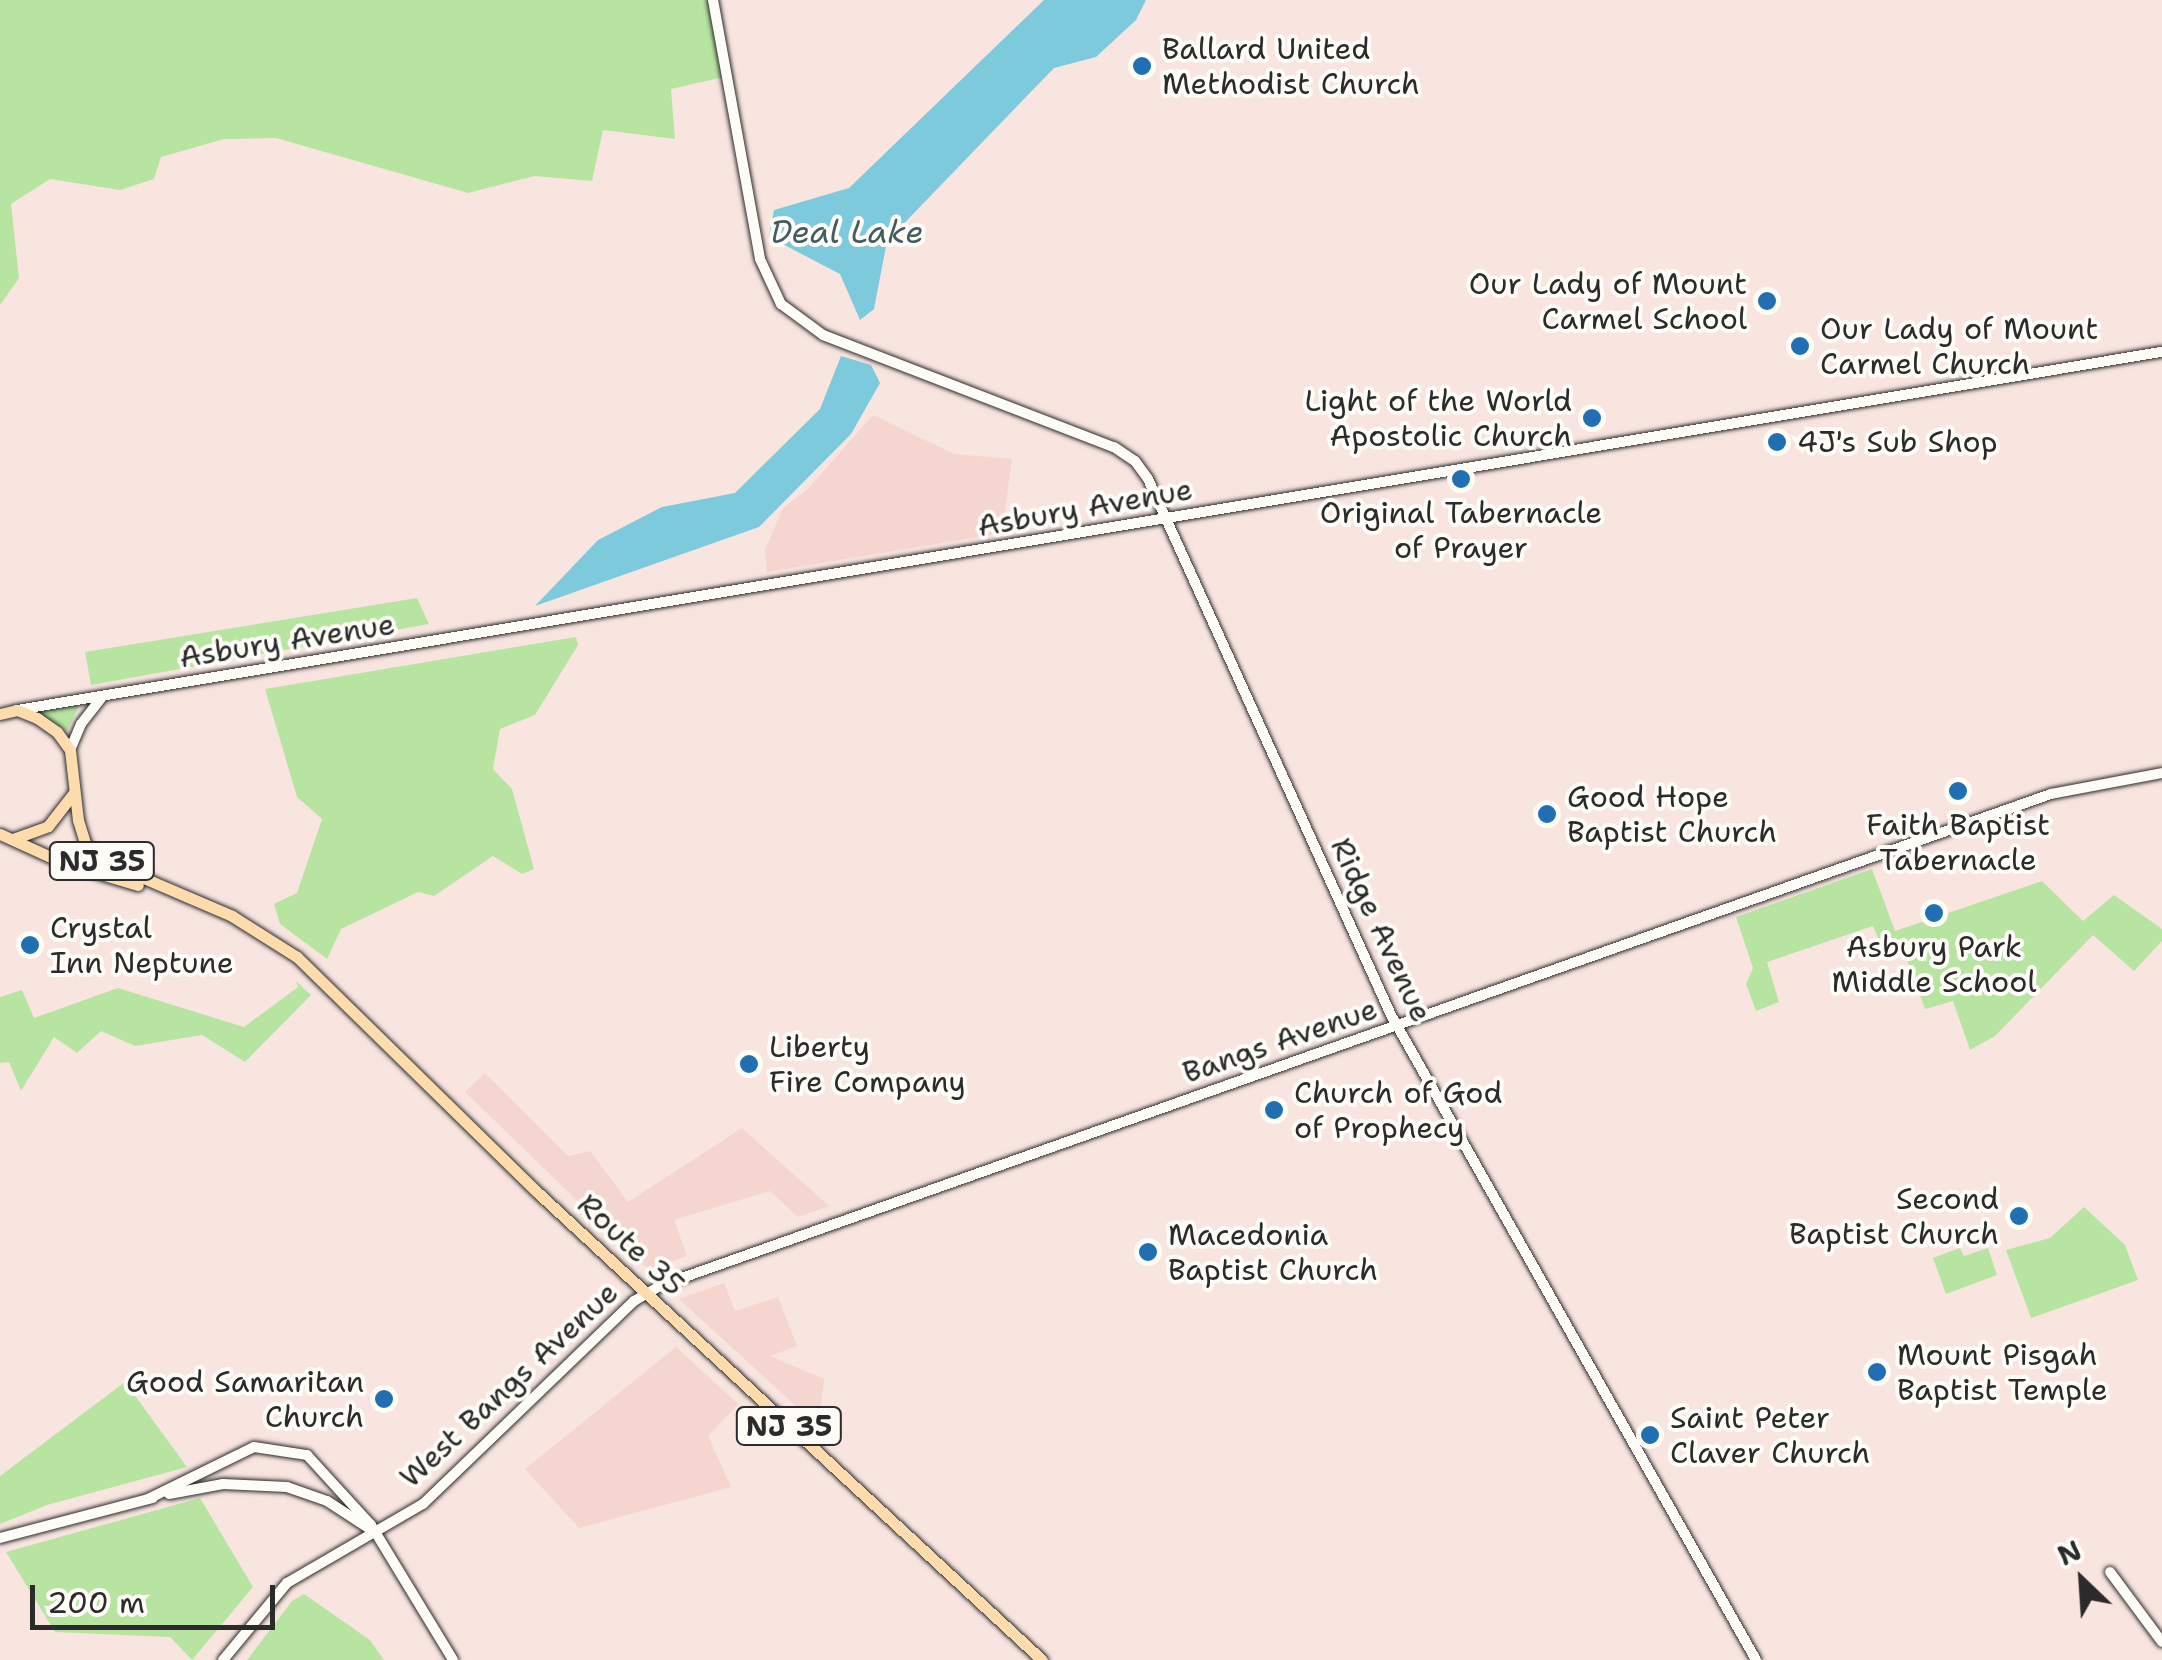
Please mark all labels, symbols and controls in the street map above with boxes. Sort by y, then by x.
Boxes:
place label: Ballard United Methodist Church [1162,31,1420,102]
marker: Ballard United Methodist Church [1131,55,1153,77]
water label: Deal Lake [771,213,923,251]
place label: Our Lady of Mount Carmel School [1469,266,1747,336]
marker: Our Lady of Mount Carmel School [1756,290,1778,312]
place label: Our Lady of Mount Carmel Church [1820,311,2098,382]
marker: Our Lady of Mount Carmel Church [1789,335,1811,357]
place label: Light of the World Apostolic Church [1304,383,1572,454]
marker: Light of the World Apostolic Church [1581,407,1603,429]
place label: 4J's Sub Shop [1797,424,1998,460]
marker: 4J's Sub Shop [1766,431,1788,453]
marker: Original Tabernacle of Prayer [1450,468,1472,490]
street label: Asbury Avenue [975,471,1195,545]
place label: Original Tabernacle of Prayer [1320,495,1602,566]
street label: Asbury Avenue [177,606,397,676]
place label: Good Hope Baptist Church [1567,779,1777,850]
marker: Faith Baptist Tabernacle [1947,780,1969,802]
marker: Good Hope Baptist Church [1536,803,1558,825]
place label: Faith Baptist Tabernacle [1866,807,2050,878]
street label: Ridge Avenue [1323,832,1439,1028]
road number: NJ 35 [47,838,157,884]
marker: Asbury Park Middle School [1923,902,1945,924]
place label: Crystal Inn Neptune [50,910,234,980]
place label: Asbury Park Middle School [1832,929,2036,1000]
marker: Crystal Inn Neptune [19,934,41,956]
street label: Bangs Avenue [1178,991,1382,1091]
place label: Liberty Fire Company [769,1029,966,1100]
marker: Liberty Fire Company [738,1053,760,1075]
place label: Church of God of Prophecy [1294,1075,1503,1146]
marker: Church of God of Prophecy [1263,1099,1285,1121]
place label: Second Baptist Church [1789,1181,1999,1252]
street label: Route 35 [570,1186,692,1304]
marker: Second Baptist Church [2008,1205,2030,1227]
place label: Macedonia Baptist Church [1168,1217,1378,1288]
marker: Macedonia Baptist Church [1137,1241,1159,1263]
street label: West Bangs Avenue [392,1275,626,1495]
place label: Mount Pisgah Baptist Temple [1897,1337,2108,1408]
marker: Mount Pisgah Baptist Temple [1866,1361,1888,1383]
place label: Good Samaritan Church [126,1364,364,1434]
marker: Good Samaritan Church [373,1388,395,1410]
place label: Saint Peter Claver Church [1670,1400,1870,1470]
road number: NJ 35 [734,1403,844,1449]
marker: Saint Peter Claver Church [1639,1424,1661,1446]
north arrow [2032,1530,2132,1630]
text: N [2051,1531,2087,1575]
scale bar [35,1565,280,1627]
text: 200 m [47,1582,145,1623]

